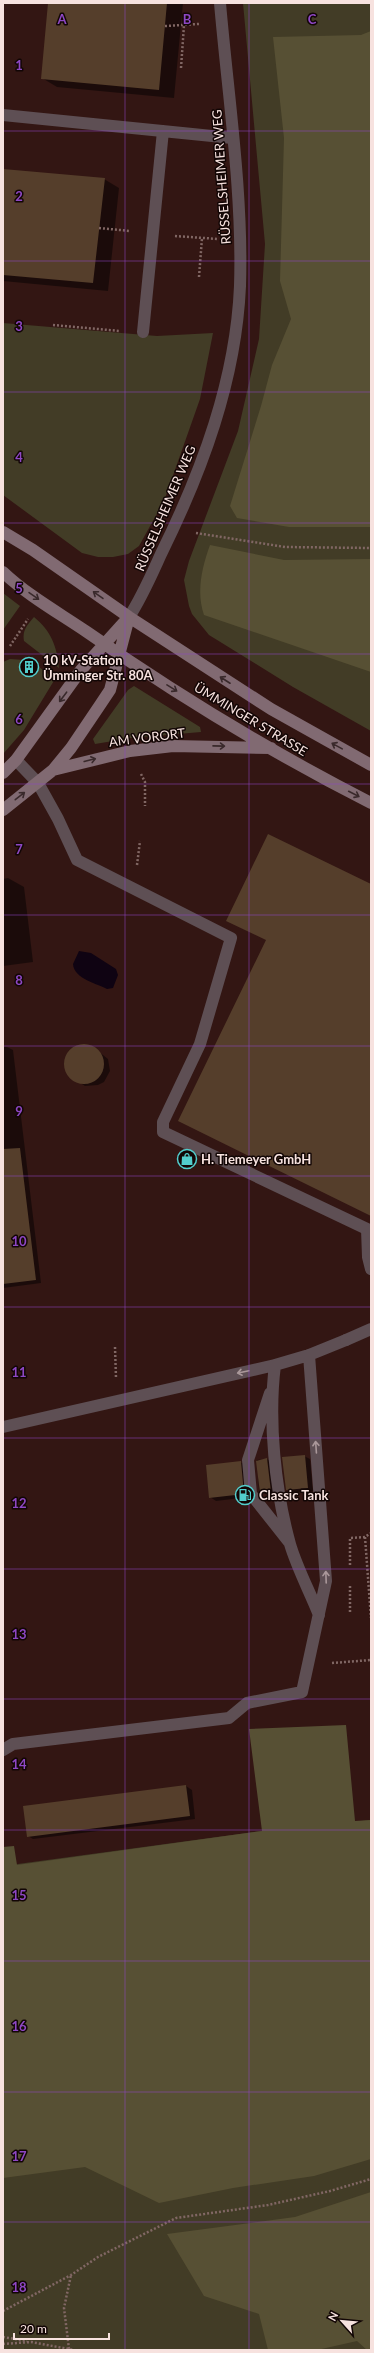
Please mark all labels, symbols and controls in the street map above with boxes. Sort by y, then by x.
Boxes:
text: A [56,11,67,27]
text: B [183,11,192,27]
text: C [308,11,317,27]
text: 1 [15,57,23,73]
street label: RÜSSELSHEIMER WEG [208,109,234,245]
text: 2 [15,188,23,204]
text: 3 [15,318,23,334]
street label: RÜSSELSHEIMER WEG [131,443,199,573]
text: 4 [15,449,23,465]
text: 5 [15,580,23,596]
one-way arrow [92,591,103,599]
one-way arrow [28,592,39,600]
place label: 10 kV-Station Ümminger Str. 80A [43,652,154,683]
building icon: 10 kV-Station Ümminger Str. 80A [18,656,40,678]
one-way arrow [219,675,231,683]
street label: ÜMMINGER STRASSE [192,679,310,759]
one-way arrow [166,684,177,692]
one-way arrow [58,691,67,702]
text: 6 [15,711,23,727]
street label: AM VORORT [108,724,186,750]
one-way arrow [212,742,225,750]
one-way arrow [331,742,343,750]
one-way arrow [83,755,96,763]
one-way arrow [348,791,360,799]
one-way arrow [15,792,26,801]
text: 7 [15,841,23,857]
text: 8 [15,972,23,988]
text: 9 [15,1103,23,1119]
shop icon: H. Tiemeyer GmbH [176,1148,198,1170]
place label: H. Tiemeyer GmbH [201,1151,311,1167]
text: 10 [11,1233,27,1249]
text: 11 [11,1364,27,1380]
one-way arrow [236,1368,249,1376]
one-way arrow [312,1441,319,1454]
fuel station icon: Classic Tank [234,1484,256,1506]
place label: Classic Tank [259,1487,328,1503]
text: 12 [11,1495,27,1511]
one-way arrow [322,1571,330,1584]
text: 13 [11,1626,27,1642]
text: 14 [11,1756,27,1772]
text: 15 [11,1887,27,1903]
text: 16 [11,2018,27,2034]
text: 17 [11,2148,27,2164]
text: 18 [11,2279,27,2295]
north arrow [322,2301,362,2341]
text: N [325,2310,340,2323]
scale bar [14,2315,109,2341]
text: 20 m [20,2321,47,2336]

